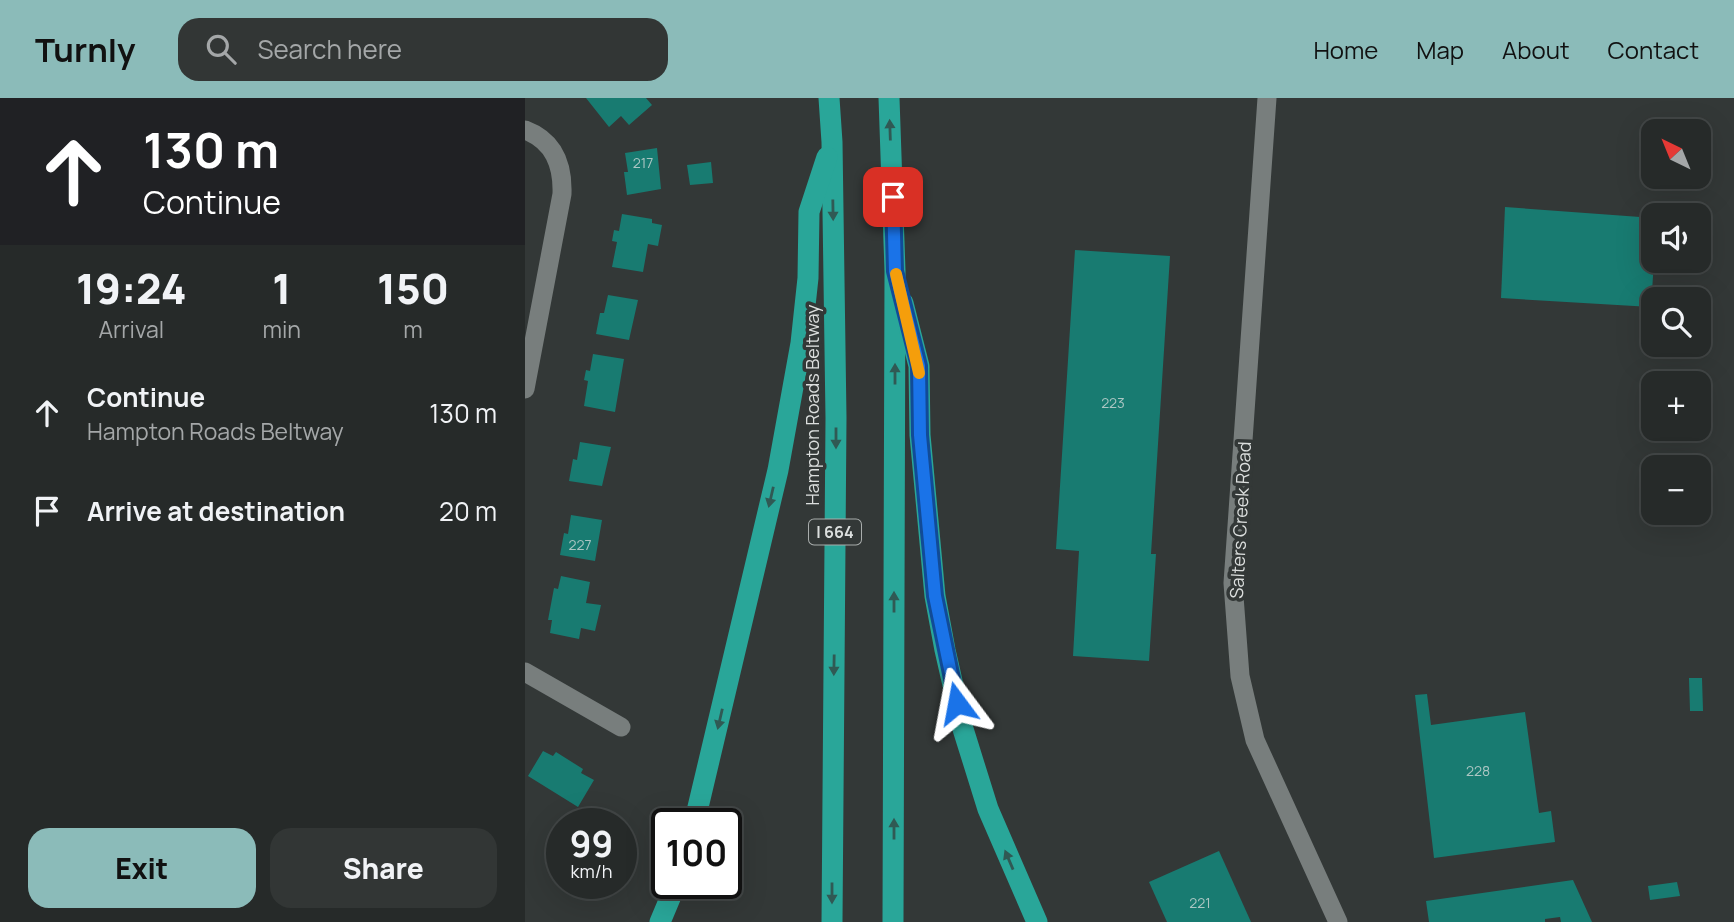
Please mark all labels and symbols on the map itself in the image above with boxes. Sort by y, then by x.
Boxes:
one-way arrow [884,119,895,141]
north arrow [1641,119,1711,189]
house number: 217 [633,153,653,172]
pin [863,167,923,227]
one-way arrow [827,200,839,222]
street label: Hampton Roads Beltway [800,304,824,505]
one-way arrow [889,363,901,385]
house number: 223 [1101,393,1125,412]
one-way arrow [830,427,841,449]
street label: Salters Creek Road [1224,441,1256,599]
one-way arrow [766,486,777,508]
road number: I 664 [809,520,861,544]
house number: 227 [569,535,592,554]
one-way arrow [888,591,900,613]
one-way arrow [828,654,840,676]
position arrow [920,666,994,740]
one-way arrow [714,708,725,730]
house number: 228 [1466,761,1490,780]
speed limit sign: 100 [651,808,742,899]
one-way arrow [888,818,900,840]
one-way arrow [1003,849,1014,870]
one-way arrow [826,882,838,904]
house number: 221 [1189,893,1211,912]

